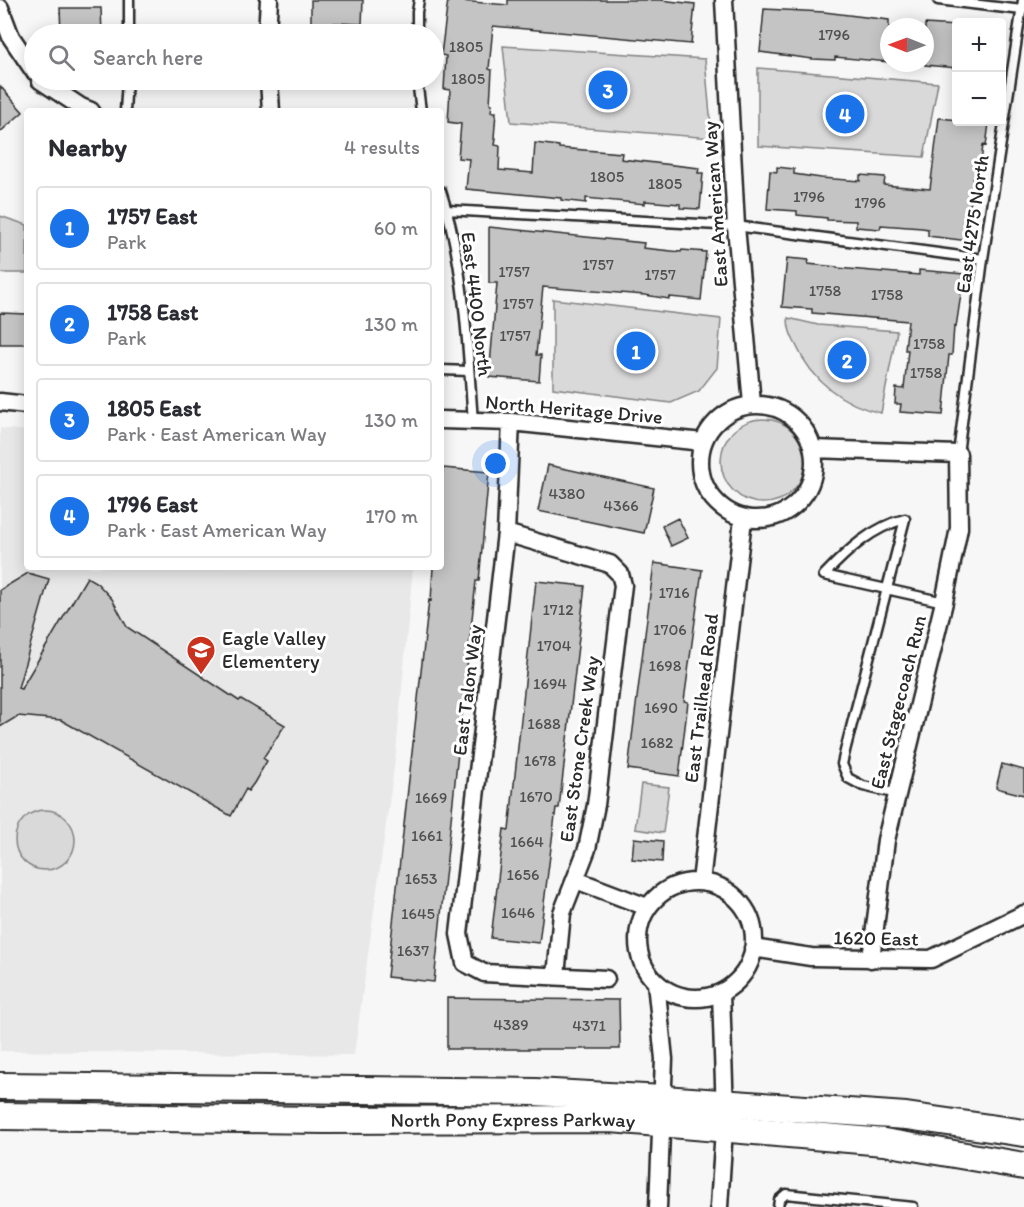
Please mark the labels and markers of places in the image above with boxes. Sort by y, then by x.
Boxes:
pin: 3 [588,68,628,112]
pin: 4 [826,92,864,136]
pin: 1 [616,328,656,374]
pin: 2 [828,338,866,382]
place label: Eagle Valley Elementery [222,626,326,673]
school or university icon: Eagle Valley Elementery [185,634,217,676]

